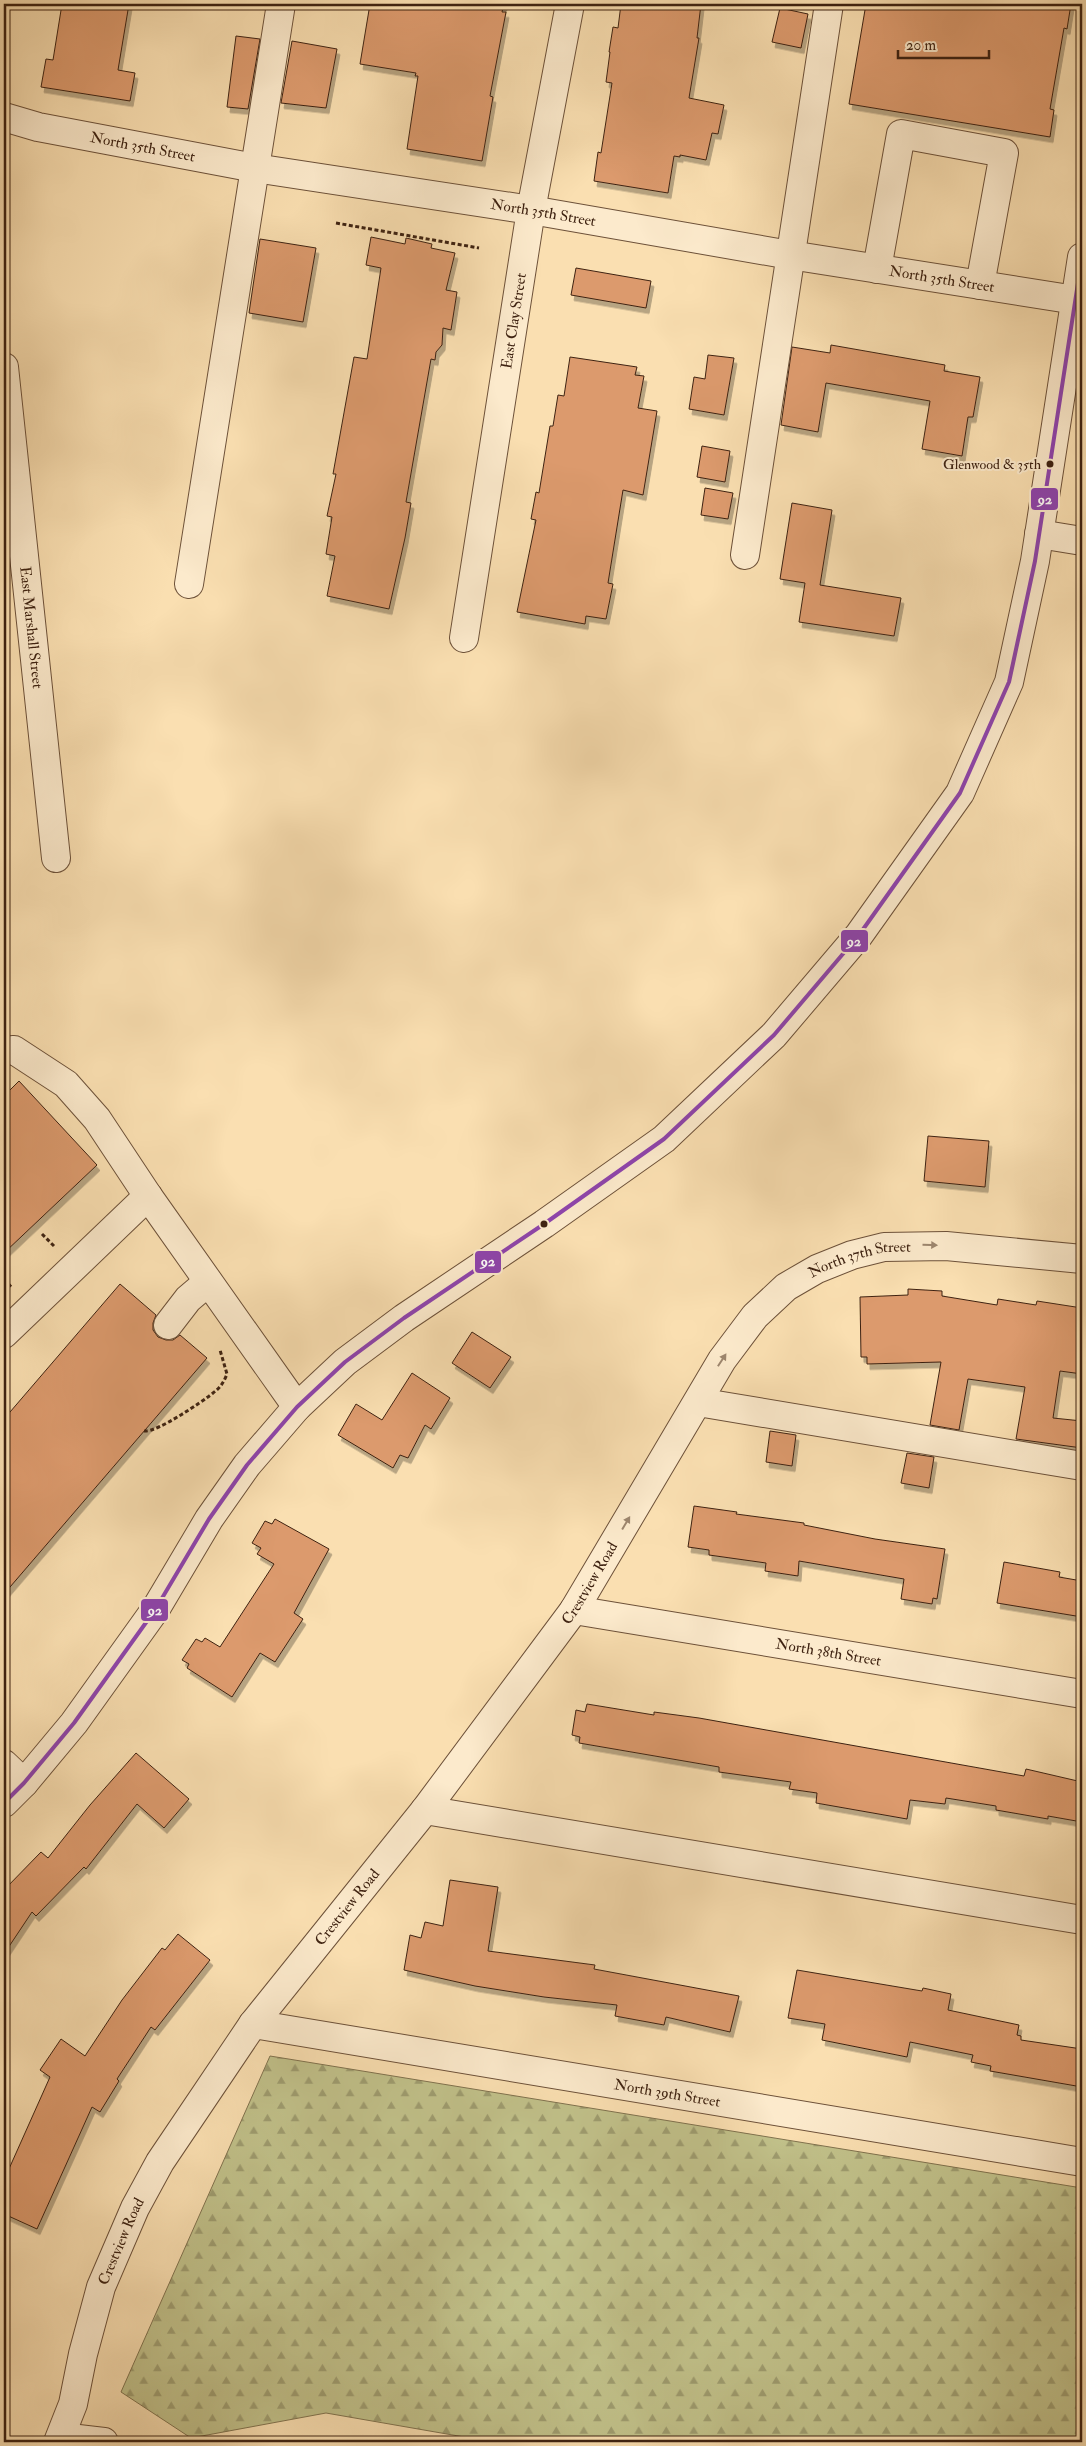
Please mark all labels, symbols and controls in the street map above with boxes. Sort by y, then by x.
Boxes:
scale bar [898,28,990,60]
text: 20 m [906,36,936,55]
street label: North 35th Street [89,128,197,166]
street label: North 35th Street [489,194,597,231]
street label: North 35th Street [888,261,996,297]
street label: East Clay Street [497,271,531,370]
place label: Glenwood & 35th [943,456,1042,473]
marker: Glenwood & 35th [1045,459,1055,469]
line badge: 92 [1030,487,1059,511]
text: 92 [1036,491,1052,508]
street label: East Marshall Street [16,566,48,690]
line badge: 92 [840,929,869,953]
text: 92 [845,933,861,950]
unlabelled marker [539,1219,549,1229]
street label: North 37th Street [804,1237,911,1282]
one-way arrow [923,1242,939,1250]
line badge: 92 [474,1250,502,1274]
text: 92 [479,1253,495,1270]
one-way arrow [717,1353,727,1366]
one-way arrow [621,1516,630,1529]
street label: Crestview Road [557,1538,622,1628]
line badge: 92 [140,1598,169,1622]
text: 92 [146,1602,162,1619]
street label: North 38th Street [774,1634,883,1670]
street label: Crestview Road [310,1864,384,1949]
street label: North 39th Street [613,2075,722,2111]
street label: Crestview Road [94,2194,149,2288]

